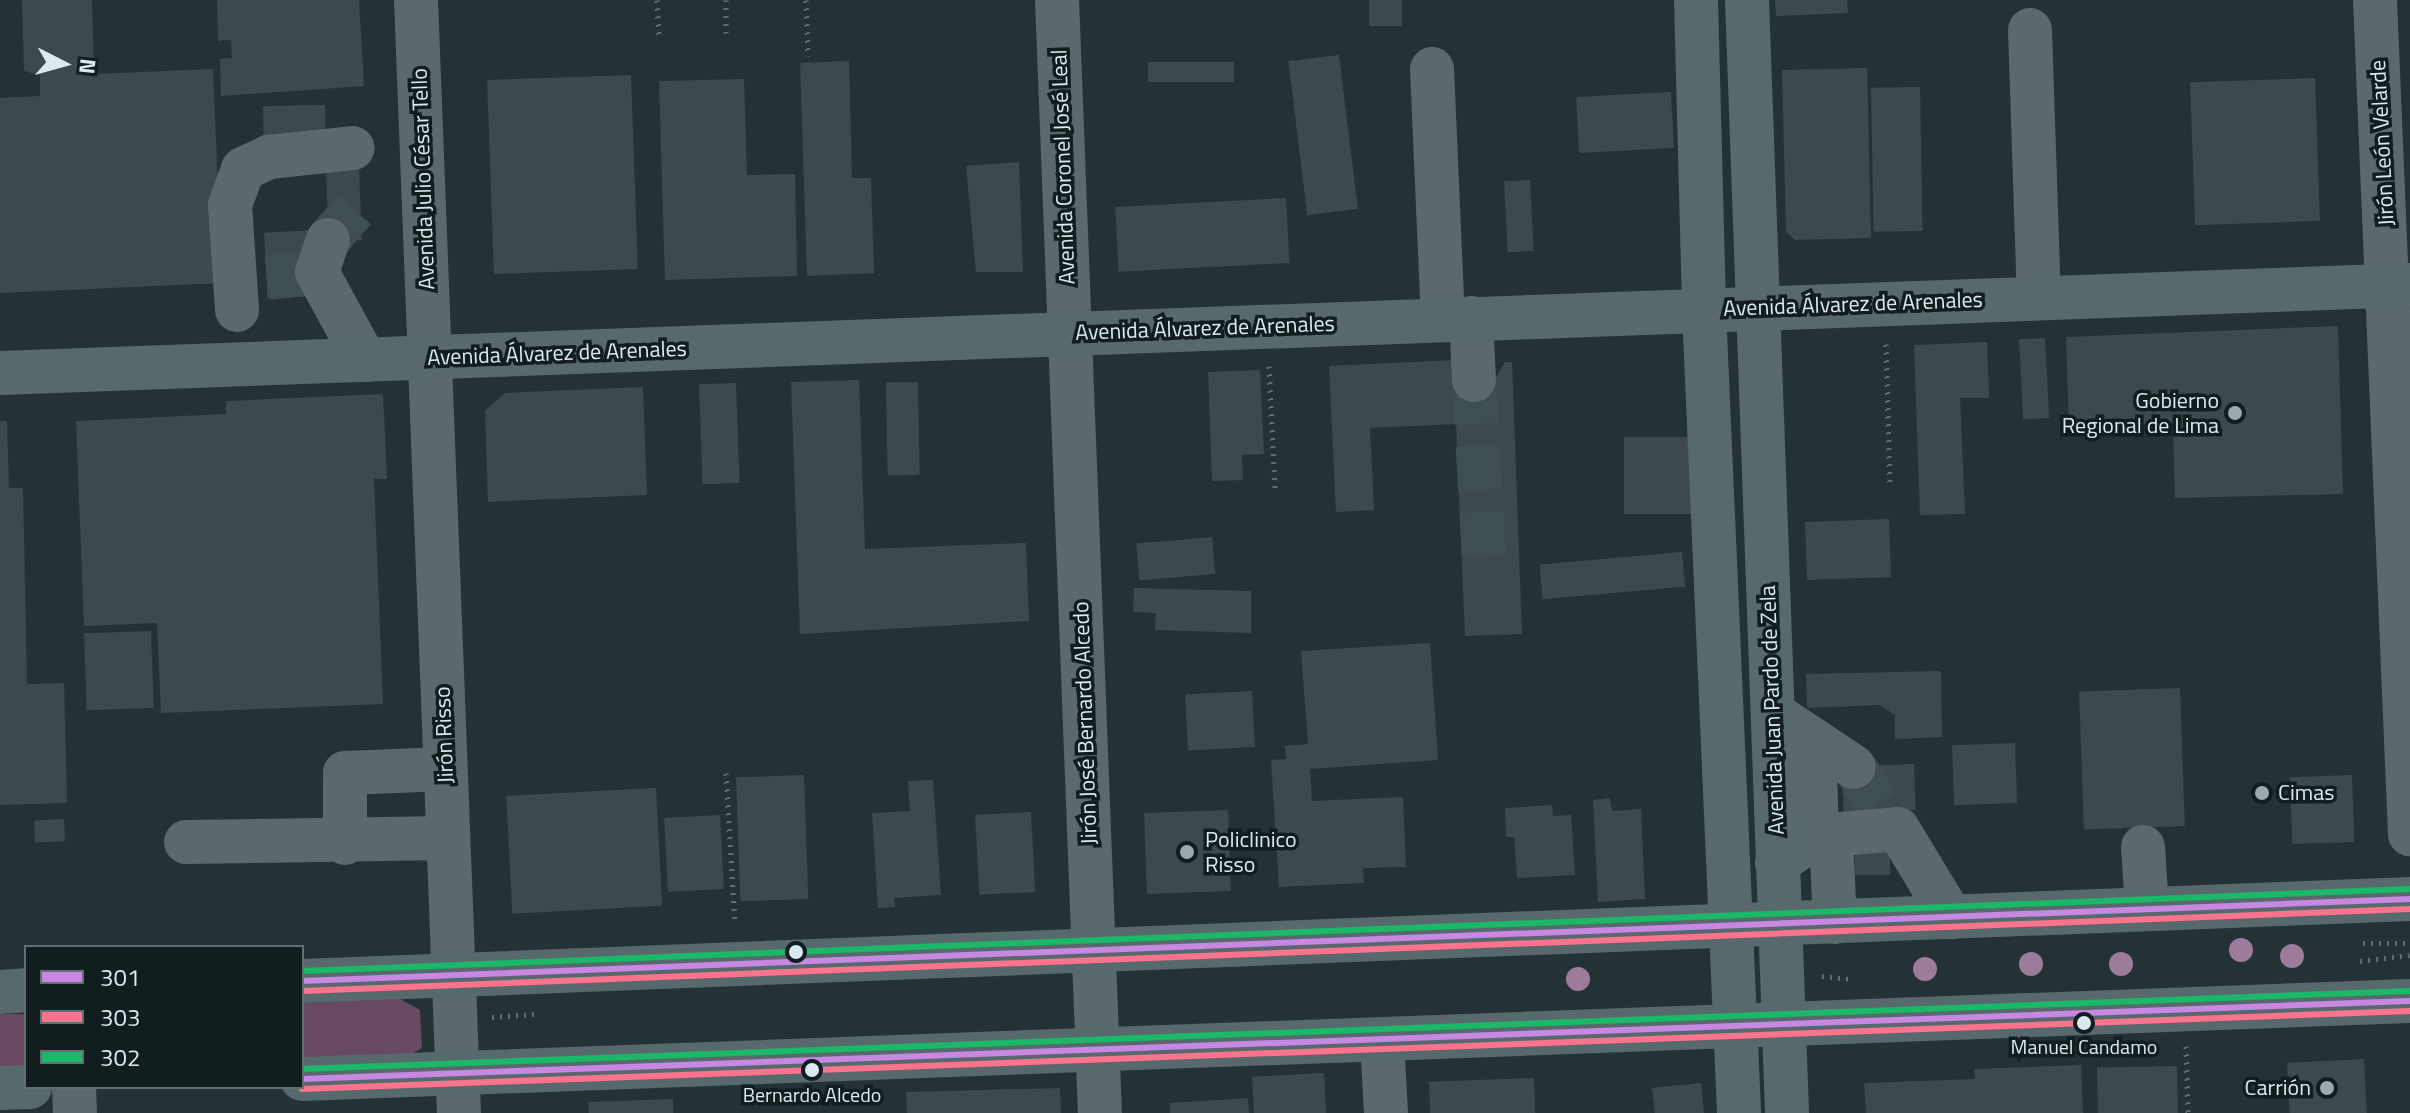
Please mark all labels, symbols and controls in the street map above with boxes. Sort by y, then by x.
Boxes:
north arrow [24,24,104,104]
street label: Avenida Coronel José Leal [1046,49,1080,285]
text: N [70,57,106,76]
street label: Jirón León Velarde [2364,59,2400,227]
street label: Avenida Julio César Tello [406,68,440,290]
street label: Avenida Álvarez de Arenales [1723,286,1983,322]
street label: Avenida Álvarez de Arenales [1075,310,1335,346]
street label: Avenida Álvarez de Arenales [427,335,687,371]
place label: Gobierno Regional de Lima [2062,387,2219,438]
marker: Gobierno Regional de Lima [2226,404,2244,422]
street label: Avenida Juan Pardo de Zela [1754,585,1790,835]
street label: Jirón José Bernardo Alcedo [1068,601,1102,845]
street label: Jirón Risso [429,686,459,784]
place label: Cimas [2278,780,2334,806]
marker: Cimas [2253,784,2271,802]
place label: Policlinico Risso [1205,826,1297,878]
marker: Policlinico Risso [1176,841,1198,863]
unlabelled marker [788,944,804,960]
legend [24,945,304,1089]
text: 301 [100,959,140,995]
text: 303 [100,999,140,1035]
marker: Manuel Candamo [2076,1015,2092,1031]
place label: Manuel Candamo [2011,1034,2157,1058]
text: 302 [100,1039,140,1075]
marker: Bernardo Alcedo [804,1062,820,1078]
place label: Carrión [2245,1075,2311,1101]
marker: Carrión [2318,1079,2336,1097]
place label: Bernardo Alcedo [743,1082,881,1106]

